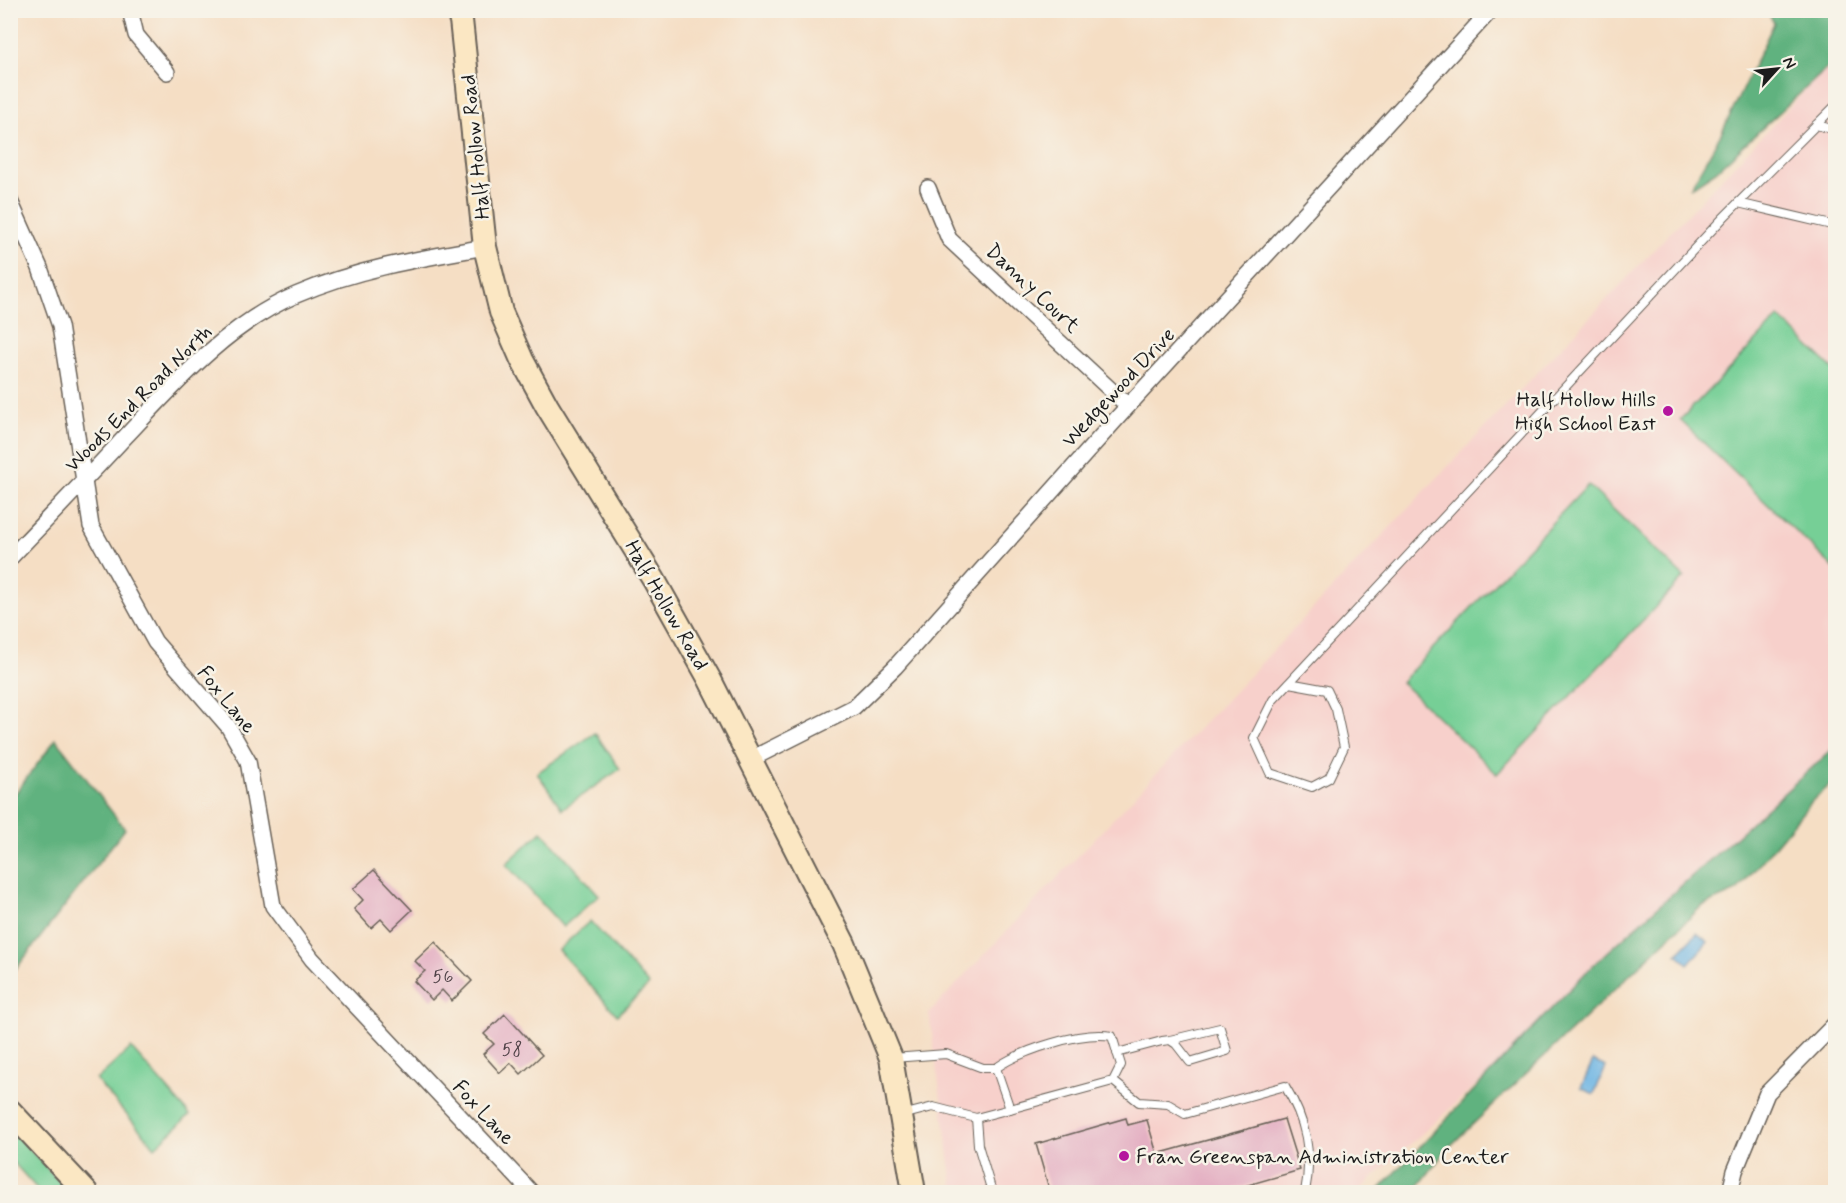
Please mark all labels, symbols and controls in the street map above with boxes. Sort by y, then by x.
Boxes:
north arrow [1747,39,1807,99]
text: N [1777,53,1801,72]
street label: Half Hollow Road [454,73,498,221]
street label: Danny Court [979,238,1086,340]
street label: Woods End Road North [59,319,219,479]
street label: Wedgewood Drive [1056,322,1182,454]
place label: Half Hollow Hills High School East [1515,386,1656,440]
marker: Half Hollow Hills High School East [1661,404,1675,418]
street label: Half Hollow Road [618,535,715,676]
street label: Fox Lane [190,660,262,739]
house number: 56 [433,965,453,989]
house number: 58 [502,1038,522,1062]
street label: Fox Lane [446,1074,521,1151]
place label: Fran Greenspan Administration Center [1136,1143,1509,1171]
marker: Fran Greenspan Administration Center [1117,1149,1131,1163]

